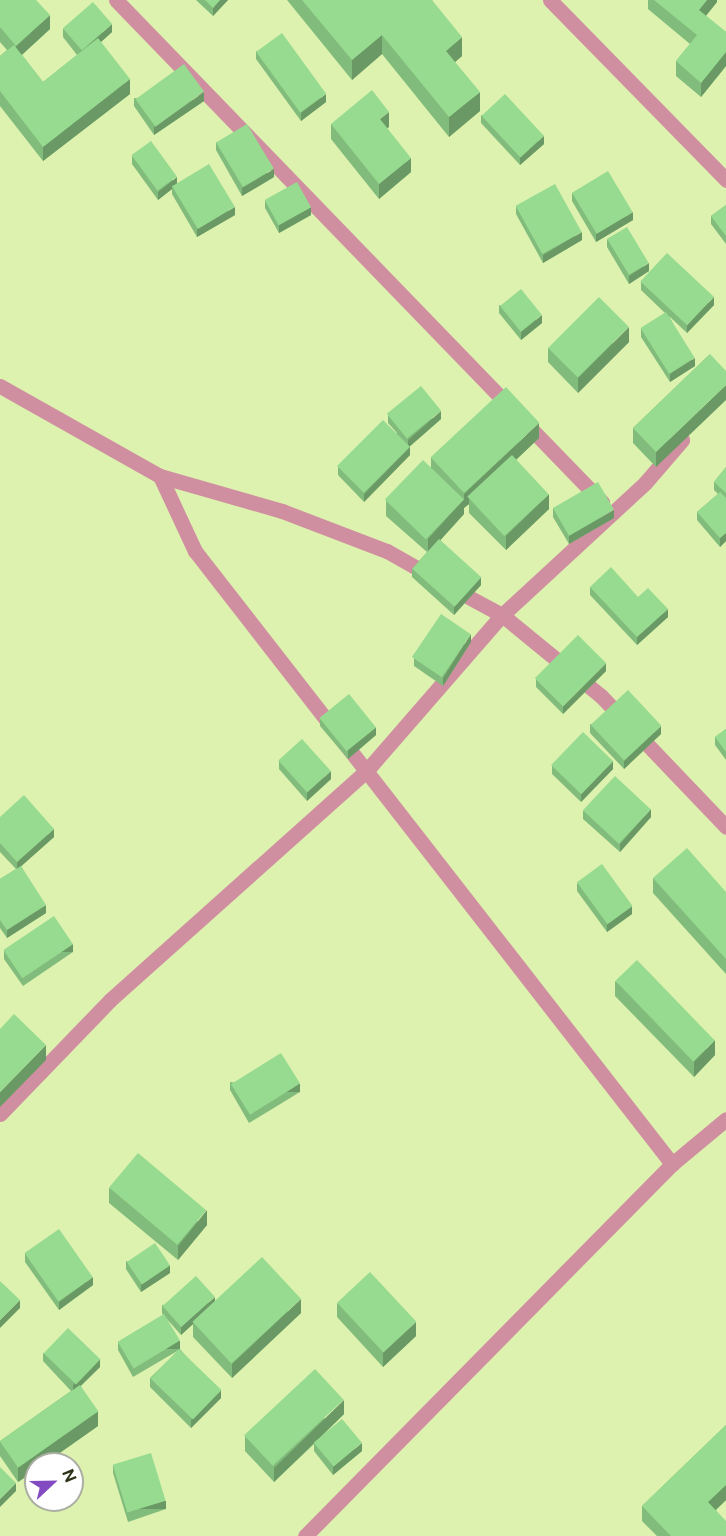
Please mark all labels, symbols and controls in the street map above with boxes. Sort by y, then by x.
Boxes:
north arrow [24,1452,84,1512]
text: N [58,1466,80,1485]

